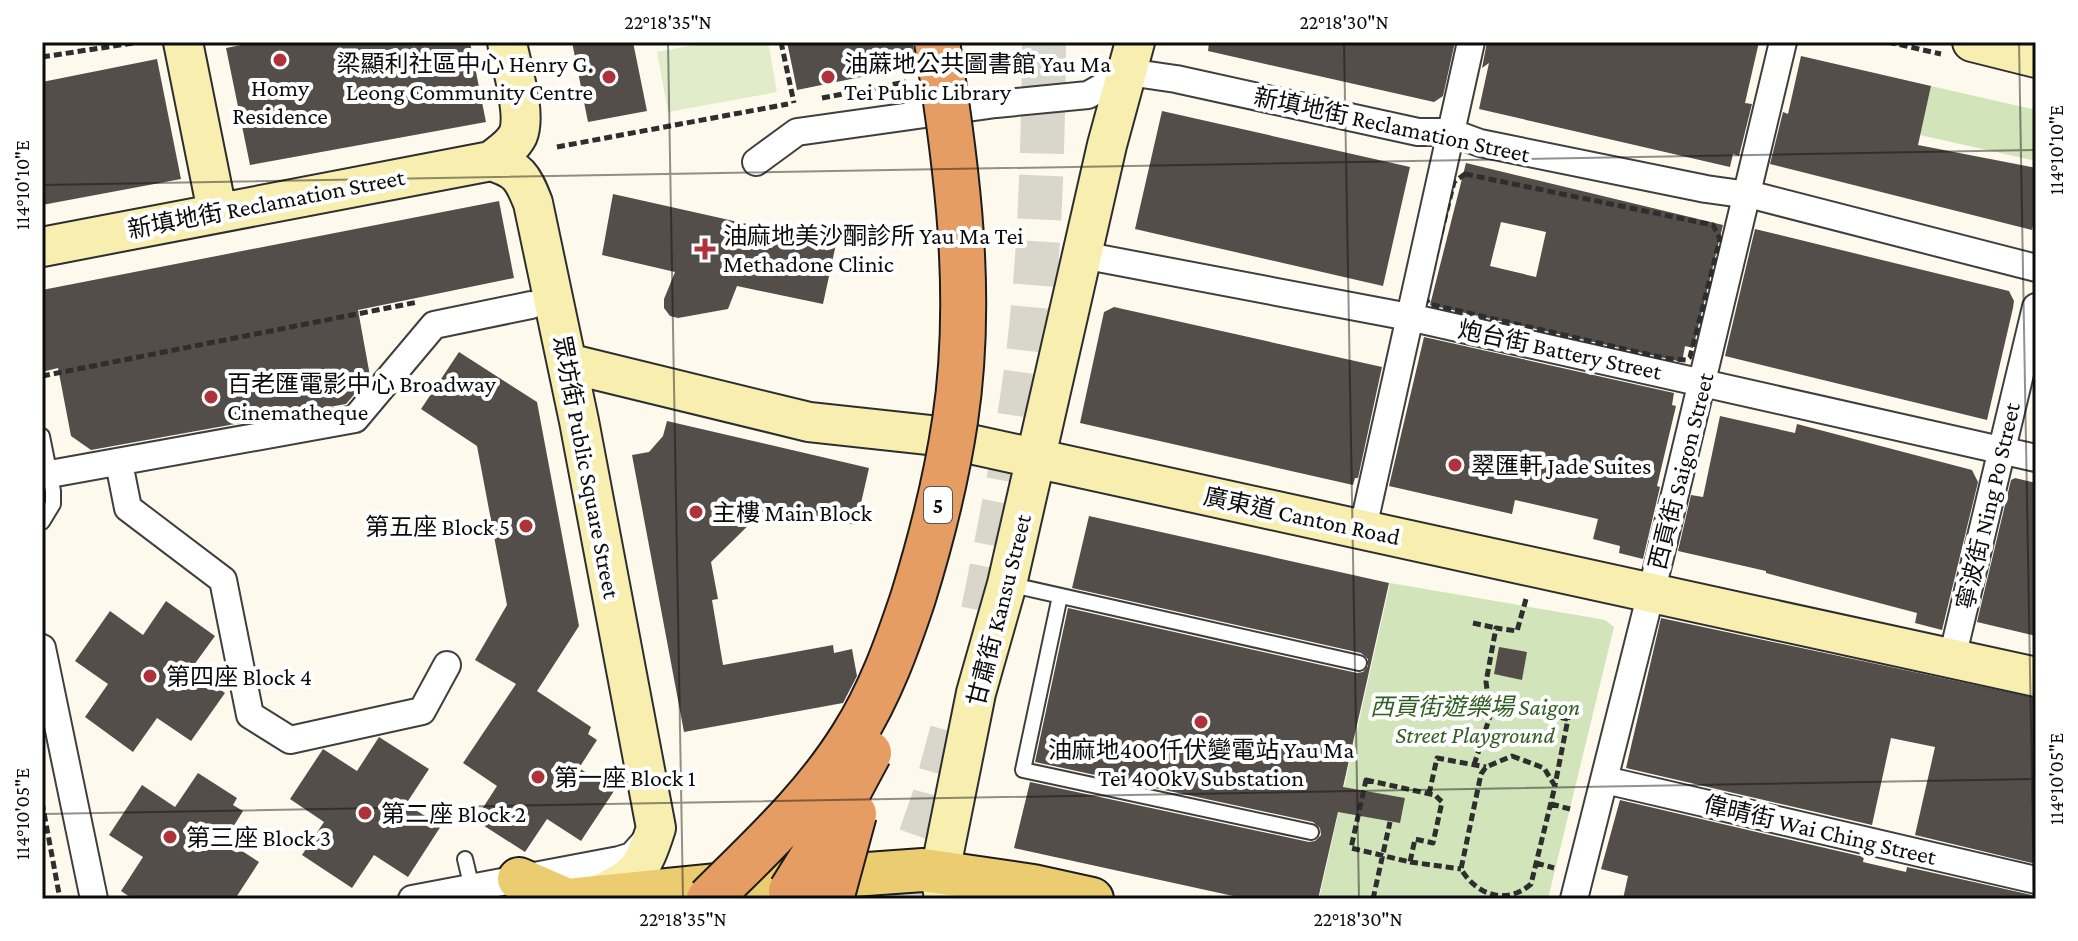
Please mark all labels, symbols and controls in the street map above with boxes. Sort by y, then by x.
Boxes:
text: 22°18'35"N [624,11,712,33]
text: 22°18'30"N [1299,11,1389,33]
place label: 梁顯利社區中心 Henry G. Leong Community Centre [337,50,593,105]
place label: 油蔴地公共圖書館 Yau Ma Tei Public Library [844,50,1111,105]
marker: Homy Residence [271,51,289,69]
marker: 梁顯利社區中心 Henry G. Leong Community Centre [600,68,618,86]
marker: 油蔴地公共圖書館 Yau Ma Tei Public Library [819,68,837,86]
place label: Homy Residence [232,74,328,129]
street label: 新填地街 Reclamation Street [1252,83,1533,168]
text: 114°10'10"E [2045,105,2067,195]
text: 114°10'10"E [11,140,33,230]
street label: 新填地街 Reclamation Street [125,163,408,243]
place label: 油麻地美沙酮診所 Yau Ma Tei Methadone Clinic [723,222,1024,277]
marker: 油麻地美沙酮診所 Yau Ma Tei Methadone Clinic [694,238,716,260]
street label: 炮台街 Battery Street [1456,315,1665,385]
street label: 眾坊街 Public Square Street [548,333,626,602]
street label: 西貢街 Saigon Street [1643,369,1719,572]
place label: 百老匯電影中心 Broadway Cinematheque [227,370,497,425]
marker: 百老匯電影中心 Broadway Cinematheque [202,388,220,406]
street label: 寧波街 Ning Po Street [1951,399,2025,612]
place label: 翠匯軒 Jade Suites [1471,452,1651,479]
marker: 翠匯軒 Jade Suites [1446,456,1464,474]
street label: 廣東道 Canton Road [1201,482,1403,550]
road number: 5 [924,487,952,523]
place label: 主樓 Main Block [712,499,872,526]
marker: 主樓 Main Block [687,503,705,521]
street label: 甘肅街 Kansu Street [962,510,1036,709]
place label: 第五座 Block 5 [365,513,510,540]
marker: 第五座 Block 5 [517,517,535,535]
place label: 第四座 Block 4 [166,663,312,690]
marker: 第四座 Block 4 [141,667,159,685]
park label: 西貢街遊樂場 Saigon Street Playground [1370,693,1580,748]
marker: 油麻地400仟伏變電站 Yau Ma Tei 400kV Substation [1192,713,1210,731]
text: 114°10'05"E [2045,733,2067,825]
place label: 油麻地400仟伏變電站 Yau Ma Tei 400kV Substation [1048,736,1354,791]
place label: 第一座 Block 1 [554,764,696,791]
text: 114°10'05"E [11,768,33,860]
marker: 第一座 Block 1 [529,768,547,786]
street label: 偉晴街 Wai Ching Street [1701,790,1940,870]
place label: 第二座 Block 2 [381,800,526,827]
marker: 第二座 Block 2 [356,804,374,822]
place label: 第三座 Block 3 [186,824,331,851]
marker: 第三座 Block 3 [161,828,179,846]
text: 22°18'35"N [639,908,727,930]
text: 22°18'30"N [1313,908,1403,930]

